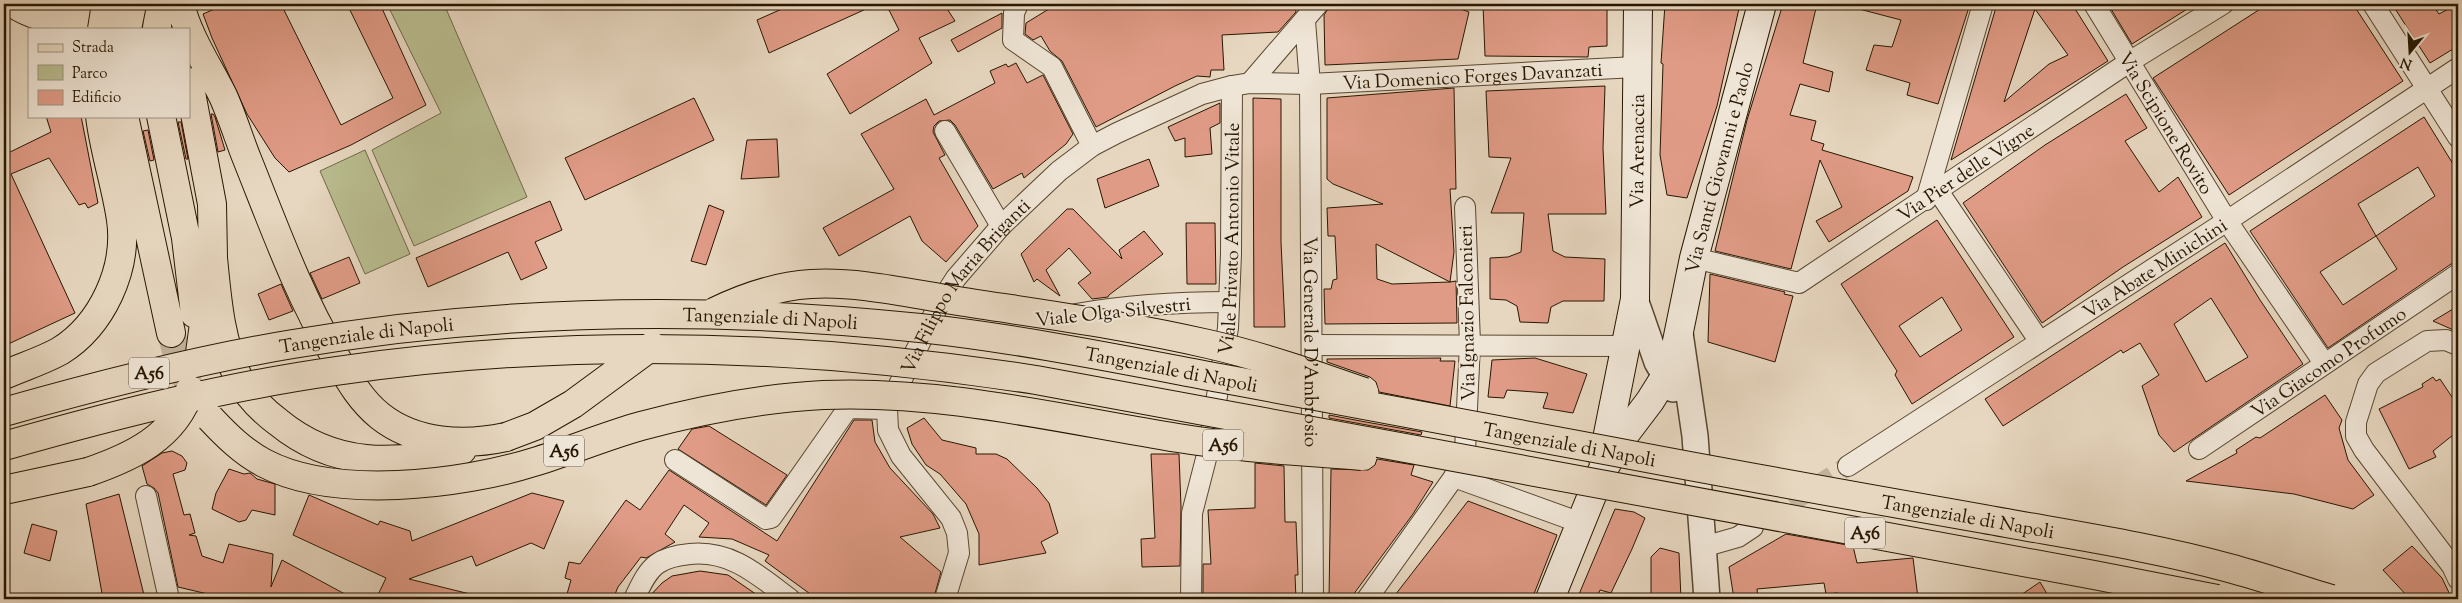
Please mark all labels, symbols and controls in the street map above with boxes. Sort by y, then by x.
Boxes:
legend [28,28,190,118]
north arrow [2384,28,2434,78]
text: Strada [72,38,114,59]
street label: Via Scipione Rovito [2110,47,2219,200]
text: N [2398,51,2415,74]
street label: Via Domenico Forges Davanzati [1342,58,1603,98]
street label: Via Santi Giovanni e Paolo [1680,59,1762,276]
text: Parco [72,64,108,85]
text: Edificio [72,88,121,109]
street label: Via Arenaccia [1625,94,1653,209]
street label: Via Pier delle Vigne [1893,118,2041,229]
street label: Viale Privato Antonio Vitale [1213,123,1248,357]
street label: Via Filippo Maria Briganti [896,194,1038,379]
street label: Via Abate Minichini [2078,213,2233,327]
street label: Via Ignazio Falconieri [1453,225,1484,401]
street label: Via Generale D'Ambrosio [1295,236,1323,447]
street label: Viale Olga Silvestri [1034,292,1192,335]
street label: Via Giacomo Profumo [2247,302,2413,426]
street label: Tangenziale di Napoli [682,303,859,338]
street label: Tangenziale di Napoli [277,312,455,362]
street label: Tangenziale di Napoli [1082,342,1260,401]
road number: A56 [129,358,169,388]
street label: Tangenziale di Napoli [1480,417,1658,475]
road number: A56 [1203,430,1243,460]
road number: A56 [544,436,584,466]
street label: Tangenziale di Napoli [1879,490,2056,547]
road number: A56 [1845,518,1885,548]

